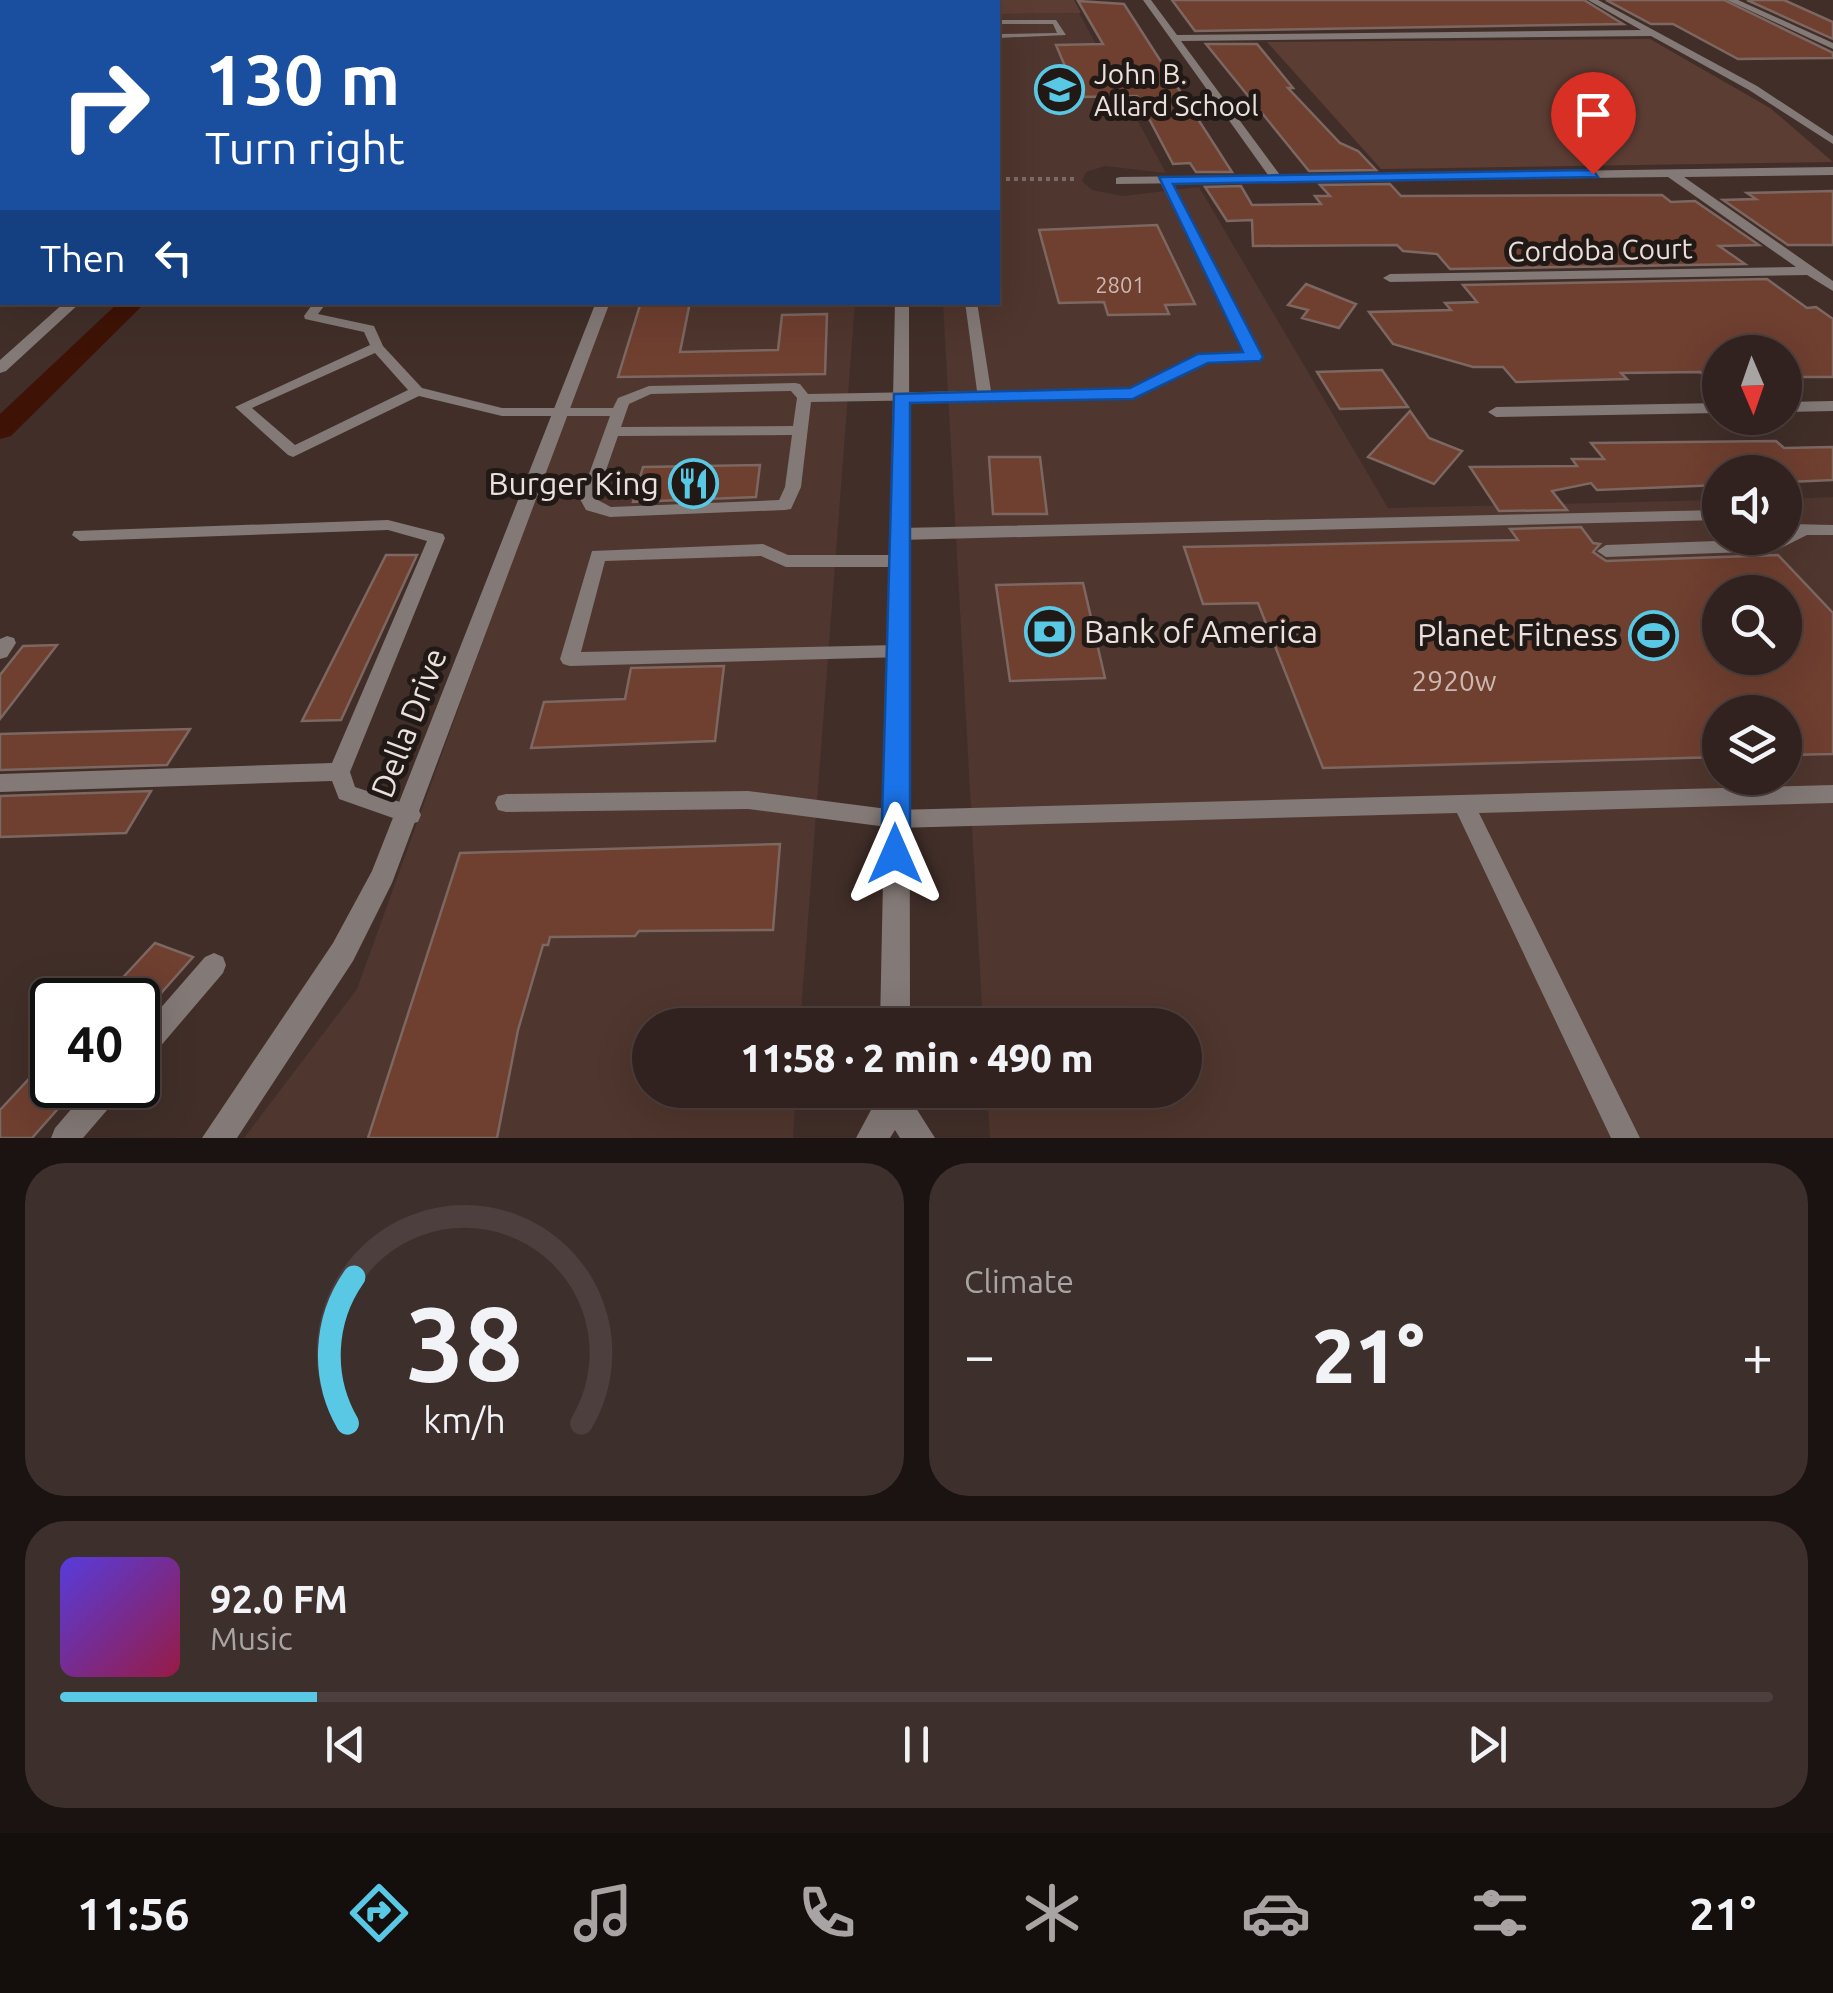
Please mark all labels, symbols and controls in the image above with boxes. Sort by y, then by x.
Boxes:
icon: right [40,40,170,170]
text: 130 m [205,40,400,118]
place label: John B. Allard School [1094,58,1258,121]
school or university icon: John B. Allard School [1033,64,1085,116]
pin [1551,72,1636,175]
icon: arrive [1566,87,1621,142]
text: Turn right [205,122,405,173]
icon: left [146,230,201,285]
street label: Cordoba Court [1507,232,1693,267]
text: Then [40,237,126,279]
house number: 2801 [1095,272,1145,297]
north arrow [1702,335,1802,435]
map controls [1702,335,1802,795]
button: sound [1702,455,1802,555]
restaurant icon: Burger King [668,458,720,510]
place label: Burger King [488,465,659,501]
button: search [1702,575,1802,675]
bank icon: Bank of America [1023,606,1075,658]
sports icon: Planet Fitness [1627,609,1679,661]
place label: Bank of America [1084,613,1318,649]
place label: Planet Fitness [1417,616,1618,652]
street label: Della Drive [363,643,453,802]
house number: 2920w [1412,665,1497,696]
button: layers [1702,695,1802,795]
position arrow [843,802,947,906]
speed limit sign: 40 [30,978,160,1108]
text: 11:58 · 2 min · 490 m [740,1037,1094,1079]
text: Climate [964,1263,1074,1299]
text: 38 [406,1284,523,1401]
text: 21° [1313,1313,1424,1397]
text: − [964,1324,995,1385]
text: + [1742,1324,1773,1385]
text: km/h [423,1400,506,1440]
text: 92.0 FM [210,1578,348,1620]
text: Music [210,1620,293,1656]
icon: previous [318,1717,373,1772]
icon: pause [889,1717,944,1772]
icon: next [1460,1717,1515,1772]
icon: directions [344,1878,414,1948]
icon: music [568,1878,638,1948]
icon: phone [792,1878,862,1948]
icon: climate [1017,1878,1087,1948]
icon: car [1241,1878,1311,1948]
icon: filters [1465,1878,1535,1948]
text: 11:56 [77,1888,190,1939]
text: 21° [1689,1888,1756,1939]

